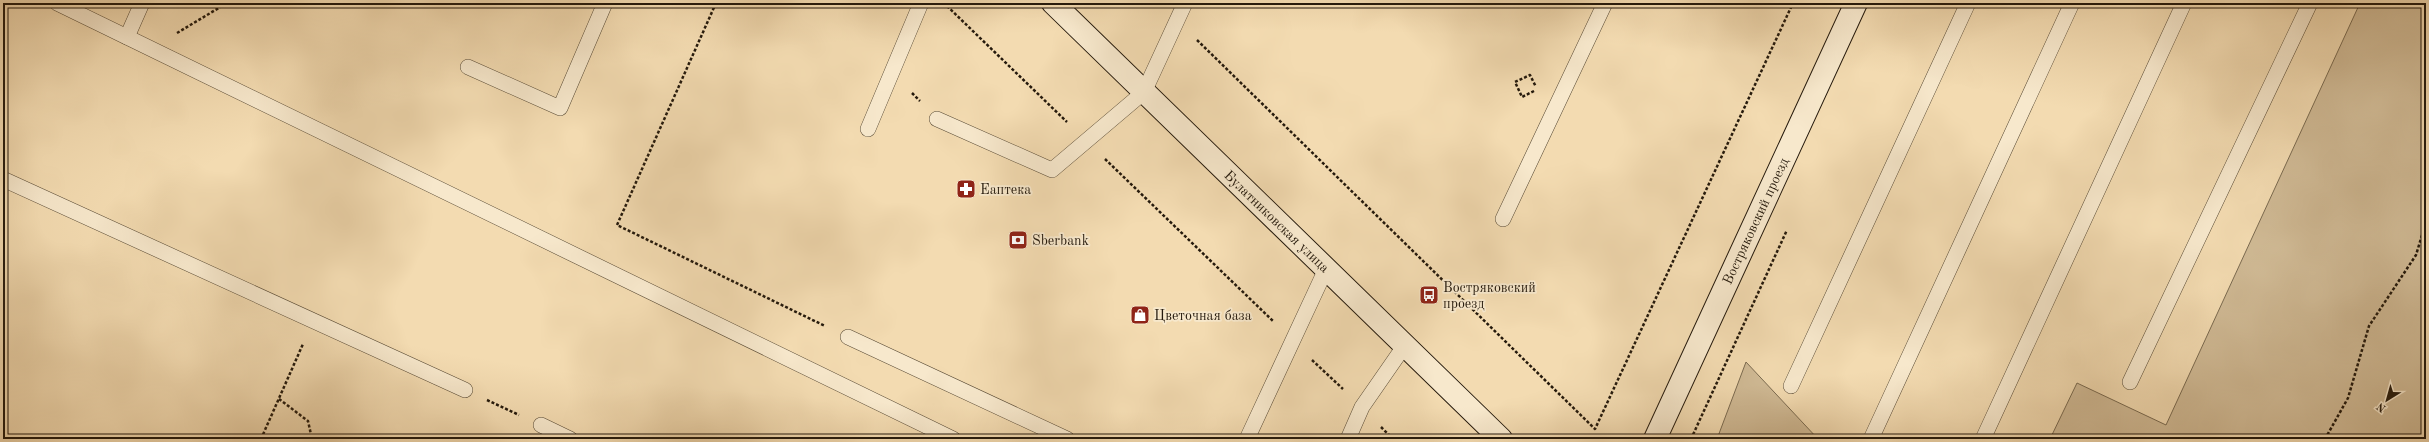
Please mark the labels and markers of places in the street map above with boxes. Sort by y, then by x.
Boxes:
pharmacy icon: Еаптека [955,178,977,200]
place label: Еаптека [980,183,1031,197]
bank icon: Sberbank [1007,229,1029,251]
place label: Sberbank [1032,234,1089,248]
place label: Востряковский проезд [1443,281,1536,311]
bus stop icon: Востряковский проезд [1418,284,1440,306]
shop icon: Цветочная база [1129,304,1151,326]
place label: Цветочная база [1154,309,1252,323]

